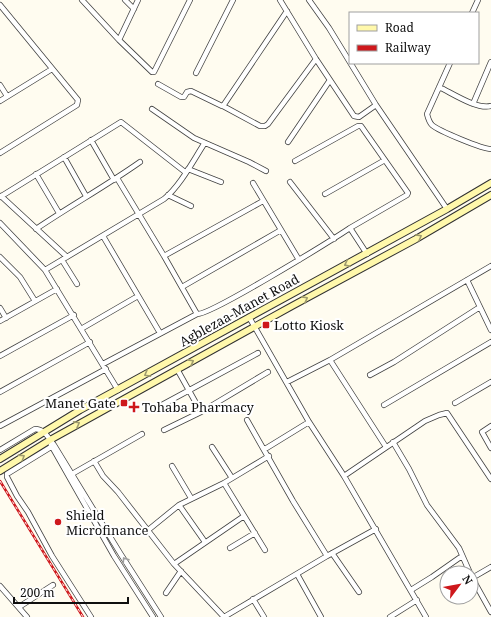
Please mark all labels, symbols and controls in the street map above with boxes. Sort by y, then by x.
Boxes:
legend [349,12,479,64]
text: Road [385,19,415,36]
text: Railway [385,39,431,56]
one-way arrow [415,234,422,241]
one-way arrow [344,259,351,267]
street label: Agblezaa-Manet Road [176,270,302,350]
one-way arrow [301,296,308,304]
place label: Lotto Kiosk [274,316,344,334]
marker: Lotto Kiosk [261,320,271,330]
one-way arrow [187,359,194,367]
one-way arrow [144,369,152,376]
place label: Manet Gate [45,394,116,412]
marker: Manet Gate [119,398,129,408]
place label: Tohaba Pharmacy [142,398,255,416]
marker: Tohaba Pharmacy [129,402,139,412]
one-way arrow [73,422,80,429]
one-way arrow [18,455,25,462]
place label: Shield Microfinance [66,506,148,539]
marker: Shield Microfinance [53,517,63,527]
one-way arrow [123,558,130,565]
north arrow [439,565,479,605]
text: N [459,572,477,587]
scale bar [14,579,128,605]
text: 200 m [20,584,55,601]

